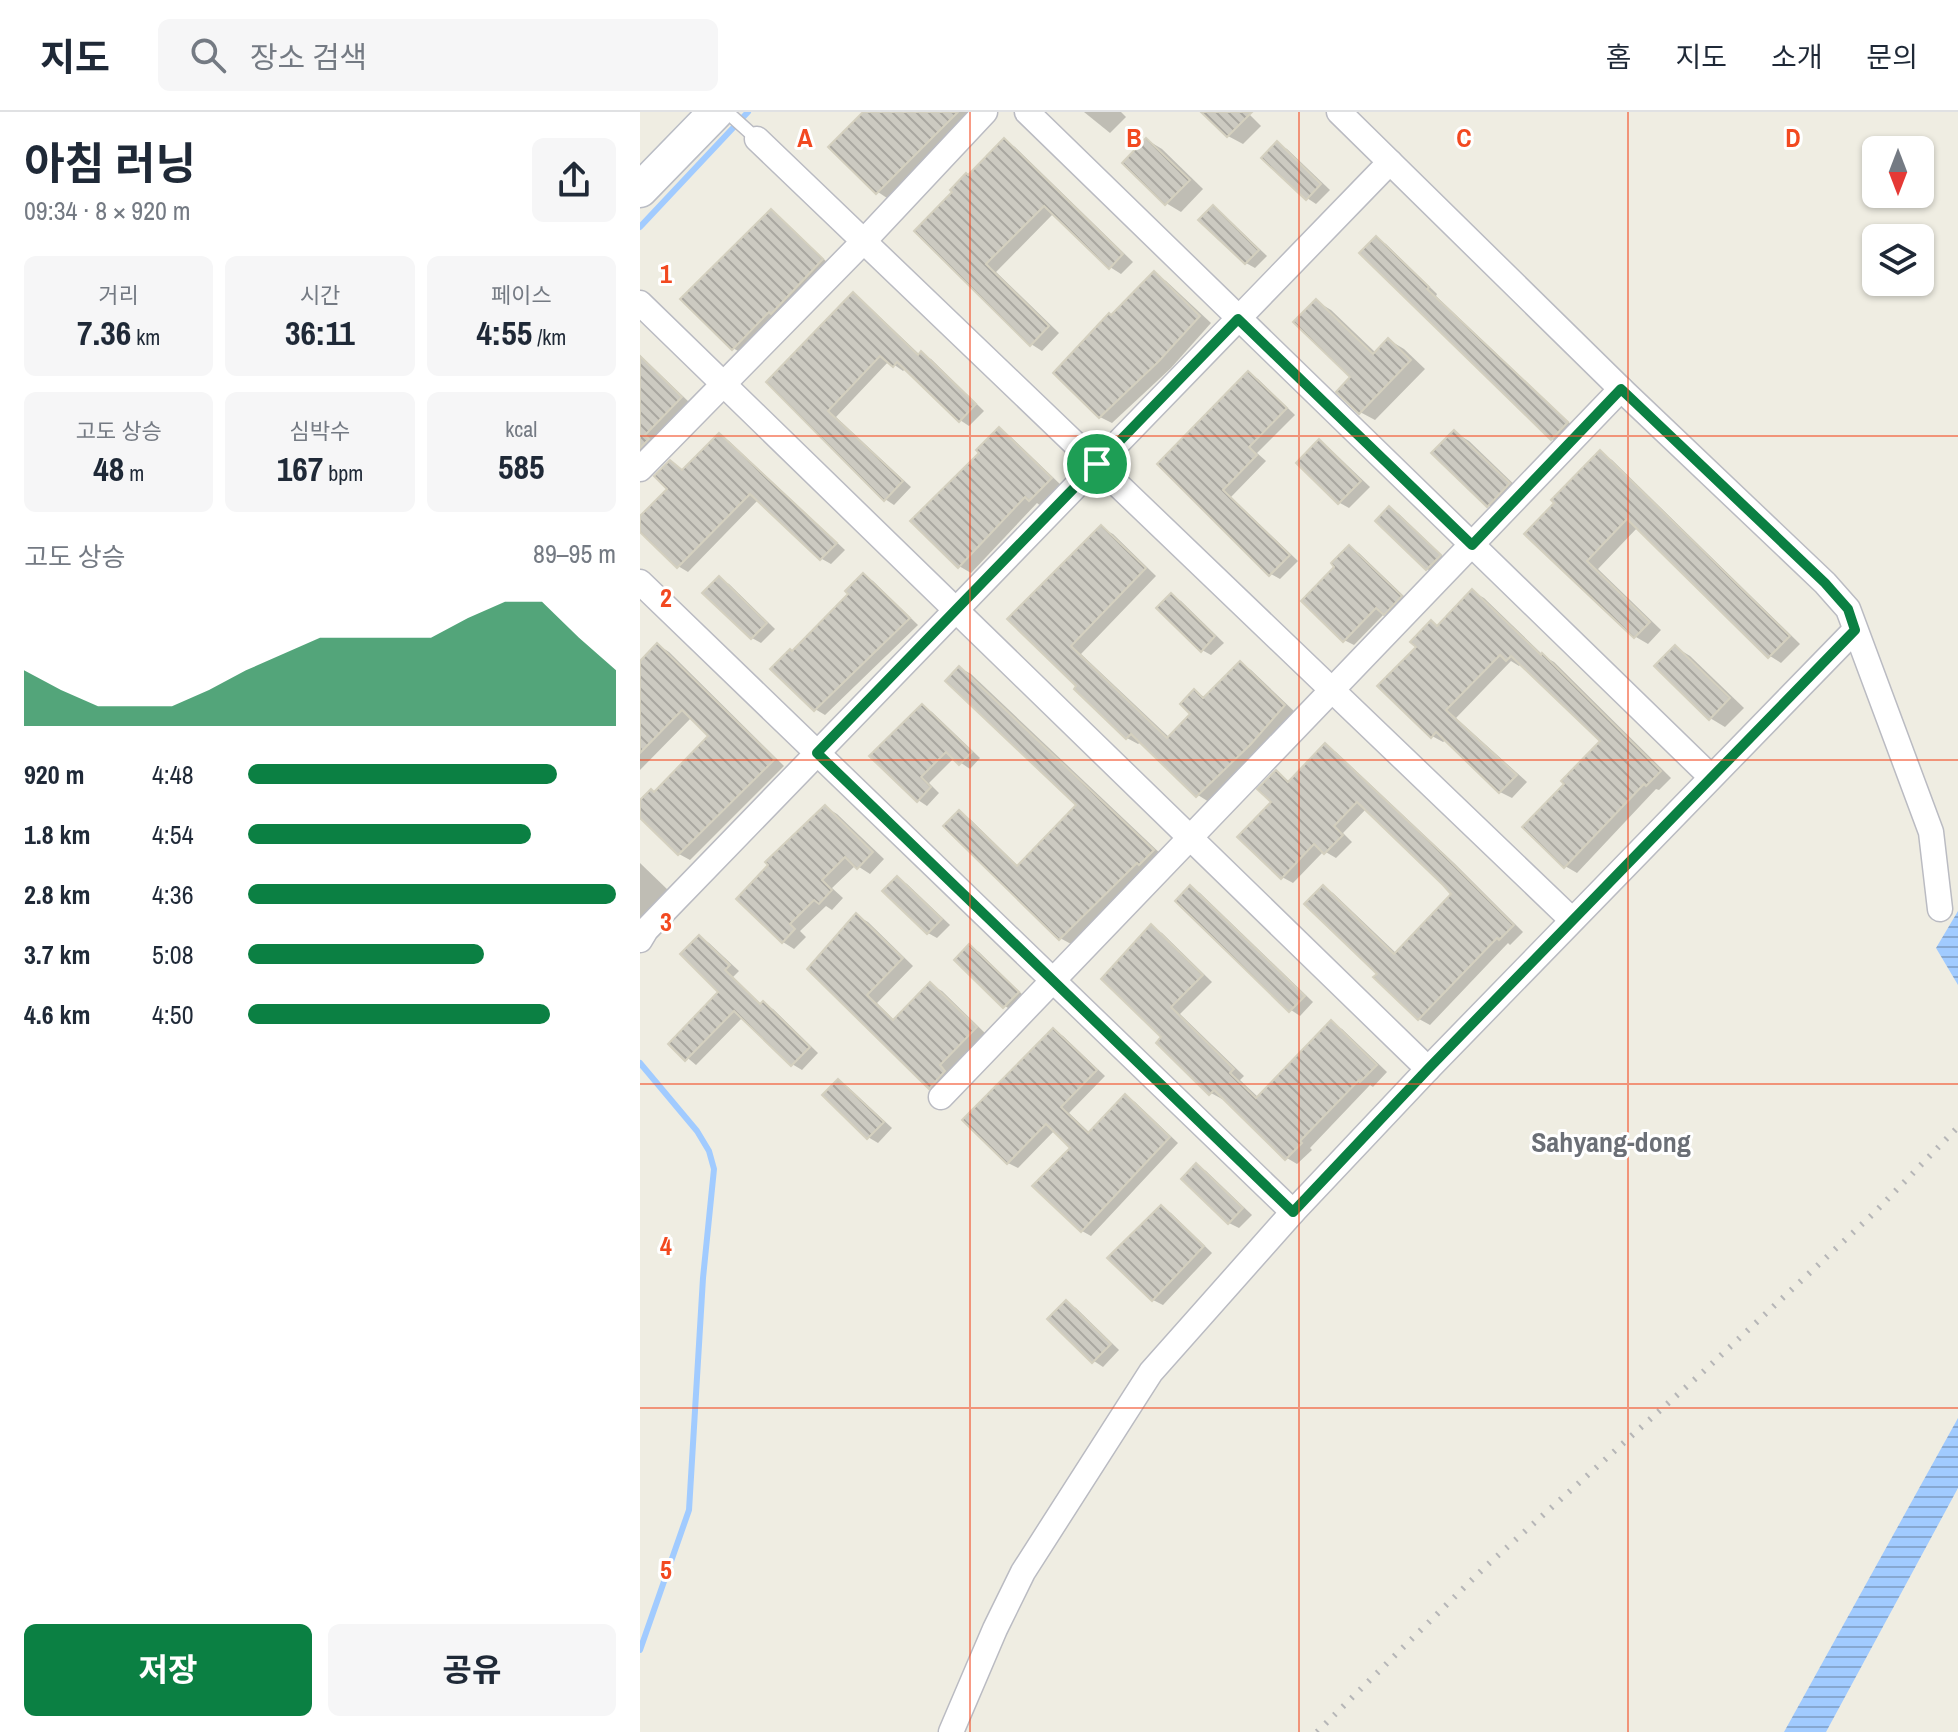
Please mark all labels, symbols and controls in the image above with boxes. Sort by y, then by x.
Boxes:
search box [158,19,718,91]
text: 지도 [40,32,110,83]
icon: search [186,33,230,77]
text: 장소 검색 [250,37,367,77]
text: 홈 [1606,38,1631,76]
text: 지도 [1675,38,1727,76]
text: 소개 [1771,38,1822,76]
text: 문의 [1866,38,1918,76]
text: A [797,120,813,155]
text: B [1126,120,1142,155]
text: C [1456,120,1472,155]
text: D [1785,120,1801,155]
text: 아침 러닝 [24,133,196,193]
north arrow [1862,136,1934,208]
map controls [1862,136,1934,296]
button: share [532,138,616,222]
text: 09:34 · 8 × 920 m [24,193,191,228]
button: layers [1862,224,1934,296]
text: 1 [660,256,672,291]
text: 거리 [98,280,139,310]
text: 시간 [300,280,340,310]
text: 페이스 [491,280,552,310]
text: 7.36 [77,310,131,356]
text: 36:11 [285,310,355,356]
text: 4:55 [476,310,532,356]
text: km [131,322,160,352]
text: /km [532,322,566,352]
text: kcal [505,414,537,444]
text: 고도 상승 [76,416,162,446]
text: 심박수 [290,416,350,446]
pin [1063,430,1131,498]
icon: arrive [1075,442,1119,486]
text: 585 [498,444,545,490]
text: 48 [93,446,124,492]
text: 167 [277,446,323,492]
text: m [124,458,144,488]
text: bpm [323,458,363,488]
text: 89–95 m [533,536,616,571]
text: 고도 상승 [24,539,126,574]
text: 2 [660,580,672,615]
text: 920 m [24,757,84,792]
text: 4:48 [152,757,194,792]
text: 1.8 km [24,817,90,852]
text: 4:54 [152,817,194,852]
text: 2.8 km [24,877,90,912]
text: 4:36 [152,877,194,912]
text: 3 [660,904,672,939]
text: 3.7 km [24,937,90,972]
text: 5:08 [152,937,194,972]
text: 4.6 km [24,997,90,1032]
text: 4:50 [152,997,194,1032]
district label: Sahyang-dong [1531,1123,1691,1161]
text: 4 [660,1228,672,1263]
text: 5 [660,1552,672,1587]
button: 저장 [24,1624,312,1716]
button: 공유 [328,1624,616,1716]

